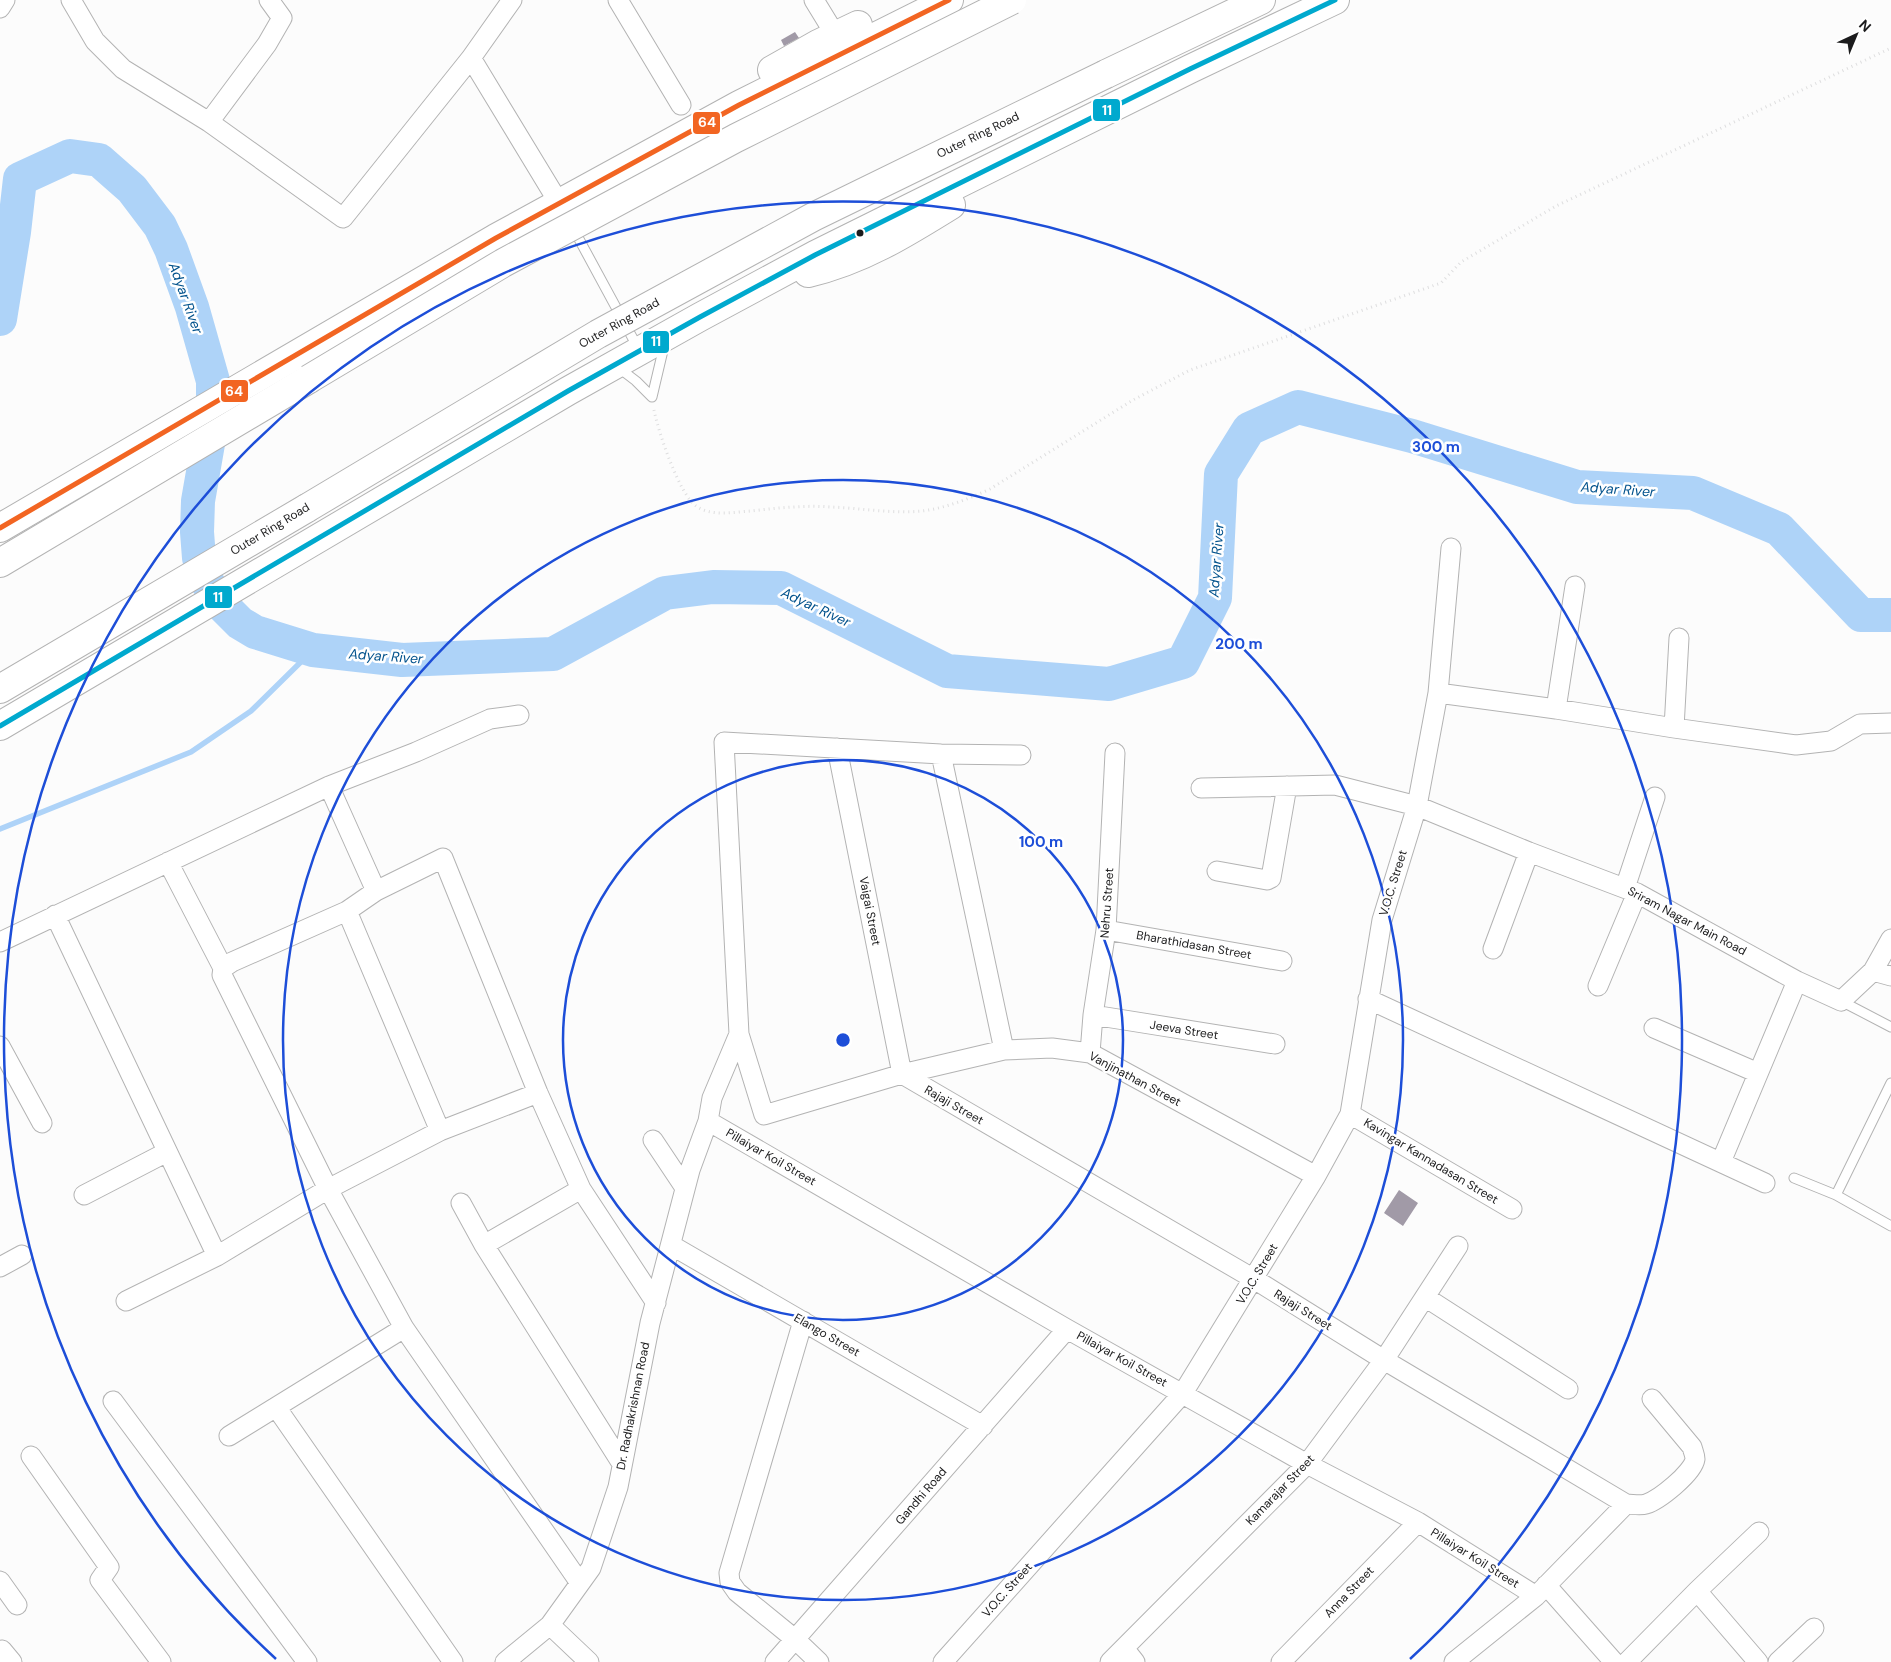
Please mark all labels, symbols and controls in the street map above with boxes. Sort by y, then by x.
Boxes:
north arrow [1831,10,1881,60]
text: N [1855,16,1875,36]
line badge: 11 [1092,98,1121,122]
text: 11 [1102,101,1112,119]
street label: Outer Ring Road [934,108,1022,162]
line badge: 64 [692,111,721,135]
text: 64 [698,113,716,131]
unlabelled marker [855,228,865,238]
water label: Adyar River [164,259,207,337]
street label: Outer Ring Road [576,294,662,352]
line badge: 11 [642,330,670,354]
text: 11 [651,332,661,350]
line badge: 64 [220,379,249,403]
text: 64 [225,382,243,400]
text: 300 m [1412,437,1460,457]
water label: Adyar River [1579,477,1657,501]
street label: Outer Ring Road [227,499,313,559]
water label: Adyar River [1204,521,1228,599]
water label: Adyar River [778,583,854,631]
line badge: 11 [204,585,233,609]
text: 11 [213,588,223,606]
text: 200 m [1215,634,1263,654]
water label: Adyar River [347,644,425,668]
text: 100 m [1019,832,1063,852]
street label: V.O.C. Street [1375,848,1411,918]
street label: Nehru Street [1097,867,1117,939]
street label: Vaigai Street [855,875,885,947]
street label: Sriram Nagar Main Road [1625,883,1749,959]
street label: Bharathidasan Street [1135,927,1253,963]
street label: Jeeva Street [1149,1017,1220,1043]
centre of rings [834,1031,852,1049]
street label: Vanjinathan Street [1086,1048,1184,1110]
street label: Rajaji Street [921,1082,987,1129]
street label: Kavingar Kannadasan Street [1361,1114,1501,1208]
street label: Pillaiyar Koil Street [723,1125,819,1189]
street label: V.O.C. Street [1233,1240,1282,1307]
street label: Rajaji Street [1271,1286,1335,1334]
street label: Elango Street [791,1310,863,1360]
street label: Pillaiyar Koil Street [1074,1327,1171,1391]
street label: Dr. Radhakrishnan Road [613,1341,653,1471]
street label: Kamarajar Street [1242,1451,1318,1529]
street label: Gandhi Road [892,1464,950,1528]
street label: Pillaiyar Koil Street [1428,1524,1523,1592]
street label: V.O.C. Street [978,1559,1036,1621]
street label: Anna Street [1321,1563,1378,1621]

